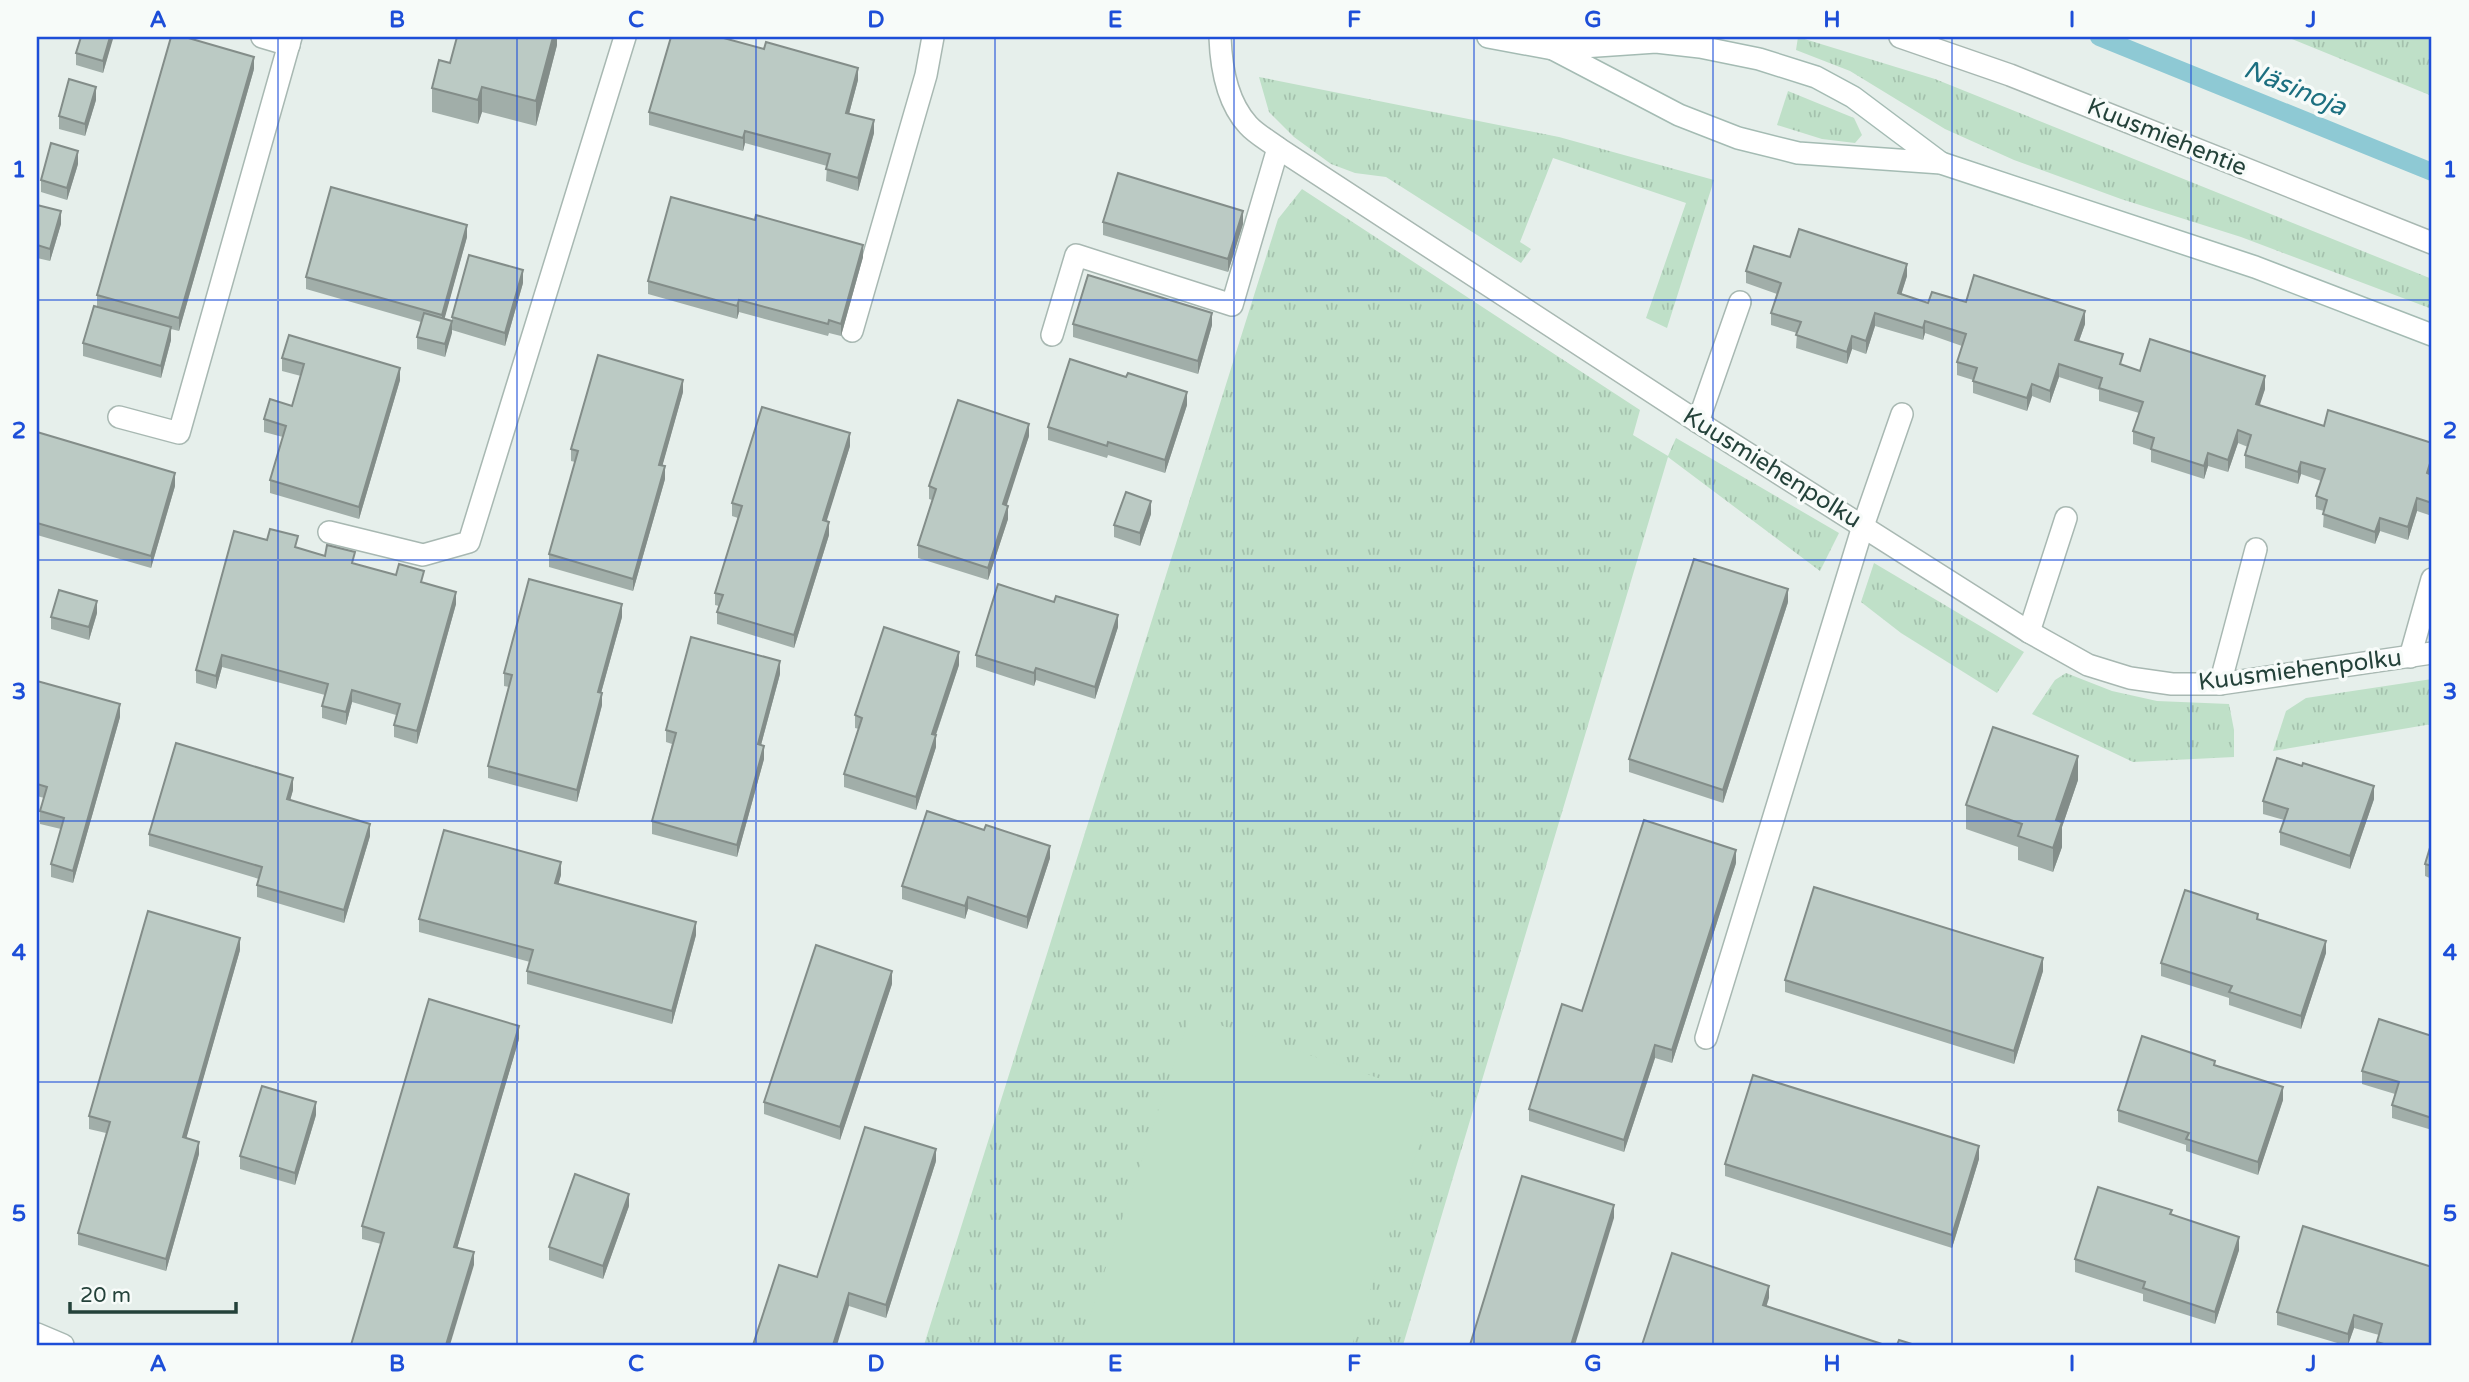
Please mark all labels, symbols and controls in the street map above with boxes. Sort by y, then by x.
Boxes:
text: A [149,6,167,34]
text: B [389,6,405,34]
text: C [628,6,644,34]
text: D [867,6,885,34]
text: E [1108,6,1122,34]
text: F [1347,6,1361,34]
text: G [1584,6,1602,34]
text: H [1823,6,1841,34]
text: I [2069,6,2075,34]
text: J [2305,6,2316,34]
water label: Näsinoja [2239,54,2352,123]
street label: Kuusmiehentie [2083,92,2251,182]
text: 1 [12,156,26,184]
text: 1 [2443,156,2457,184]
street label: Kuusmiehenpolku [1678,401,1866,535]
text: 2 [12,417,26,445]
text: 2 [2443,417,2457,445]
street label: Kuusmiehenpolku [2197,643,2403,697]
text: 3 [12,678,26,706]
text: 3 [2443,678,2457,706]
text: 4 [12,939,27,967]
text: 4 [2443,939,2458,967]
text: 5 [12,1200,26,1228]
text: 5 [2443,1200,2457,1228]
scale bar [70,1270,236,1314]
text: 20 m [80,1283,131,1308]
text: A [149,1350,167,1378]
text: B [389,1350,405,1378]
text: C [628,1350,644,1378]
text: D [867,1350,885,1378]
text: E [1108,1350,1122,1378]
text: F [1347,1350,1361,1378]
text: G [1584,1350,1602,1378]
text: H [1823,1350,1841,1378]
text: I [2069,1350,2075,1378]
text: J [2305,1350,2316,1378]

